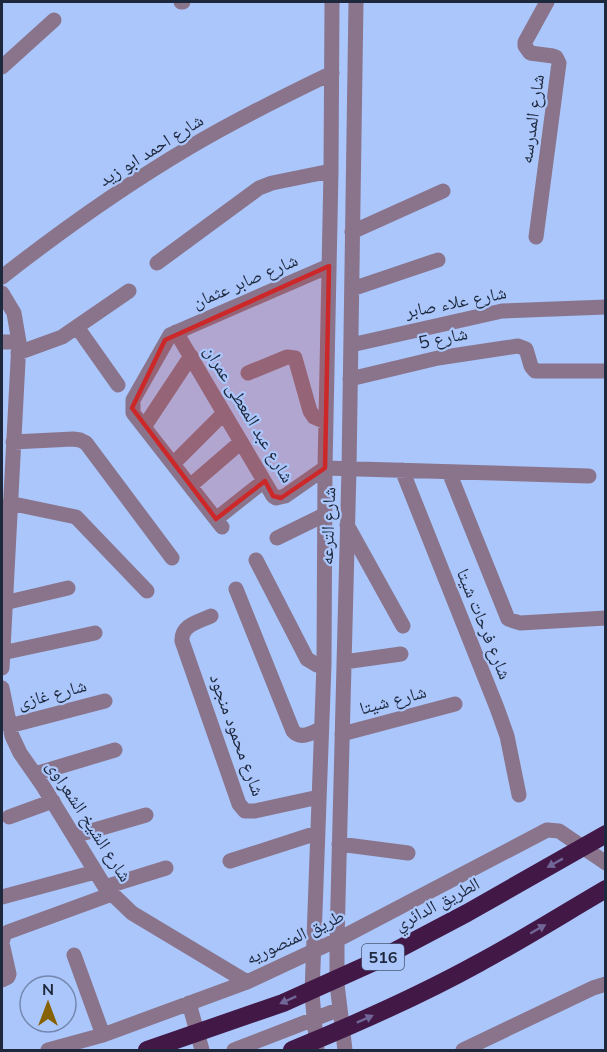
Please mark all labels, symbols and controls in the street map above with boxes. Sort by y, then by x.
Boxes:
street label: شارع المدرسه [514,73,549,165]
street label: شارع احمد ابو زيد [94,108,207,191]
street label: شارع صابر عثمان [188,248,301,313]
street label: شارع علاء صابر [402,280,508,323]
street label: شارع 5 [416,321,470,354]
street label: شارع عبد المعطى عمران [199,341,300,487]
street label: شارع الترعه [315,487,340,565]
street label: شارع فرحات شيتا [452,565,517,683]
street label: شارع محمود منجود [205,671,270,799]
street label: شارع غازى [15,673,89,714]
street label: شارع شيتا [357,680,429,719]
street label: شارع الشيخ الشعراوى [41,755,137,887]
one-way arrow [547,858,563,869]
street label: الطريق الدائري [390,871,485,939]
street label: طريق المنصوريه [242,904,348,969]
one-way arrow [530,924,547,934]
road number: 516 [362,944,404,970]
north arrow [18,974,78,1034]
text: N [42,979,54,999]
one-way arrow [280,996,297,1005]
one-way arrow [357,1015,374,1024]

